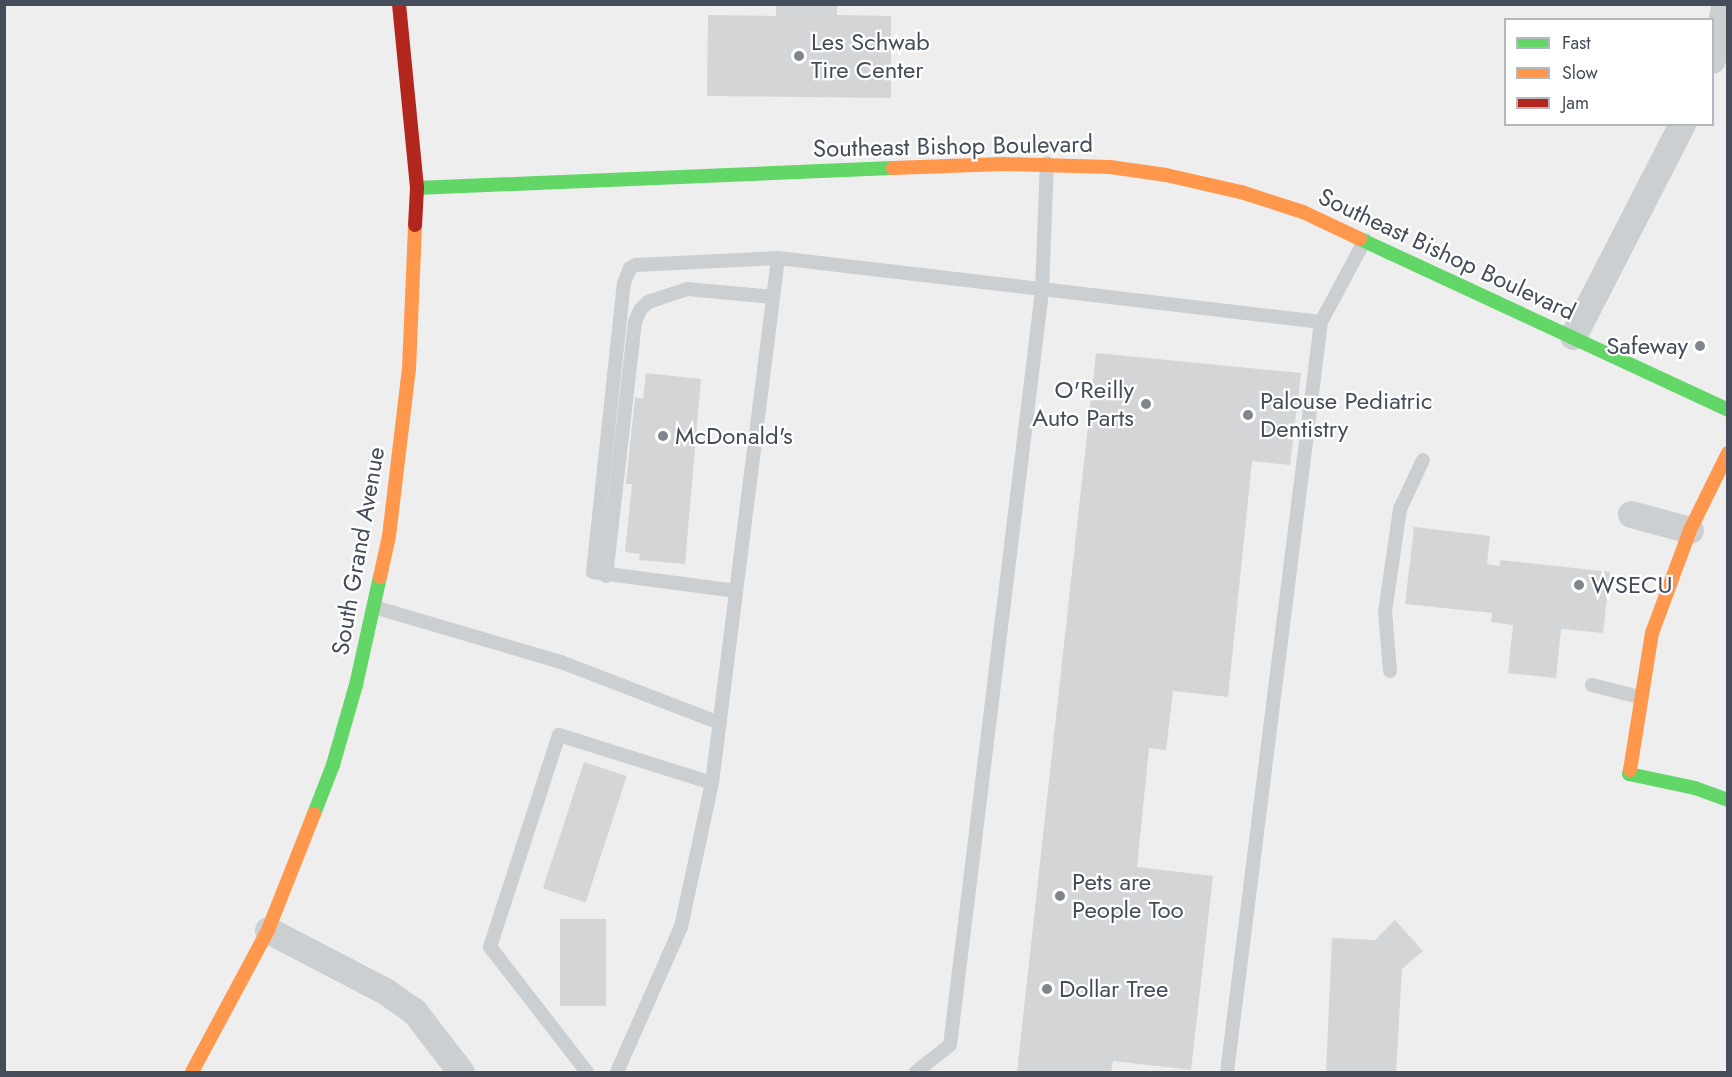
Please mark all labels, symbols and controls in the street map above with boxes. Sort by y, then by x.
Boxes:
legend [1504,18,1714,126]
place label: Les Schwab Tire Center [811,28,930,84]
text: Fast [1562,30,1591,56]
marker: Les Schwab Tire Center [792,49,806,63]
text: Slow [1562,60,1598,86]
text: Jam [1562,90,1589,116]
street label: Southeast Bishop Boulevard [813,129,1093,163]
street label: Southeast Bishop Boulevard [1314,182,1580,326]
place label: Safeway [1606,332,1688,360]
marker: Safeway [1693,339,1707,353]
place label: O'Reilly Auto Parts [1032,376,1134,432]
place label: Palouse Pediatric Dentistry [1260,387,1432,443]
marker: O'Reilly Auto Parts [1139,397,1153,411]
marker: Palouse Pediatric Dentistry [1241,408,1255,422]
place label: McDonald's [675,422,793,450]
marker: McDonald's [656,429,670,443]
street label: South Grand Avenue [325,445,391,657]
place label: WSECU [1591,571,1673,599]
marker: WSECU [1572,578,1586,592]
place label: Pets are People Too [1072,868,1184,924]
marker: Pets are People Too [1053,889,1067,903]
place label: Dollar Tree [1059,975,1168,1003]
marker: Dollar Tree [1040,982,1054,996]

